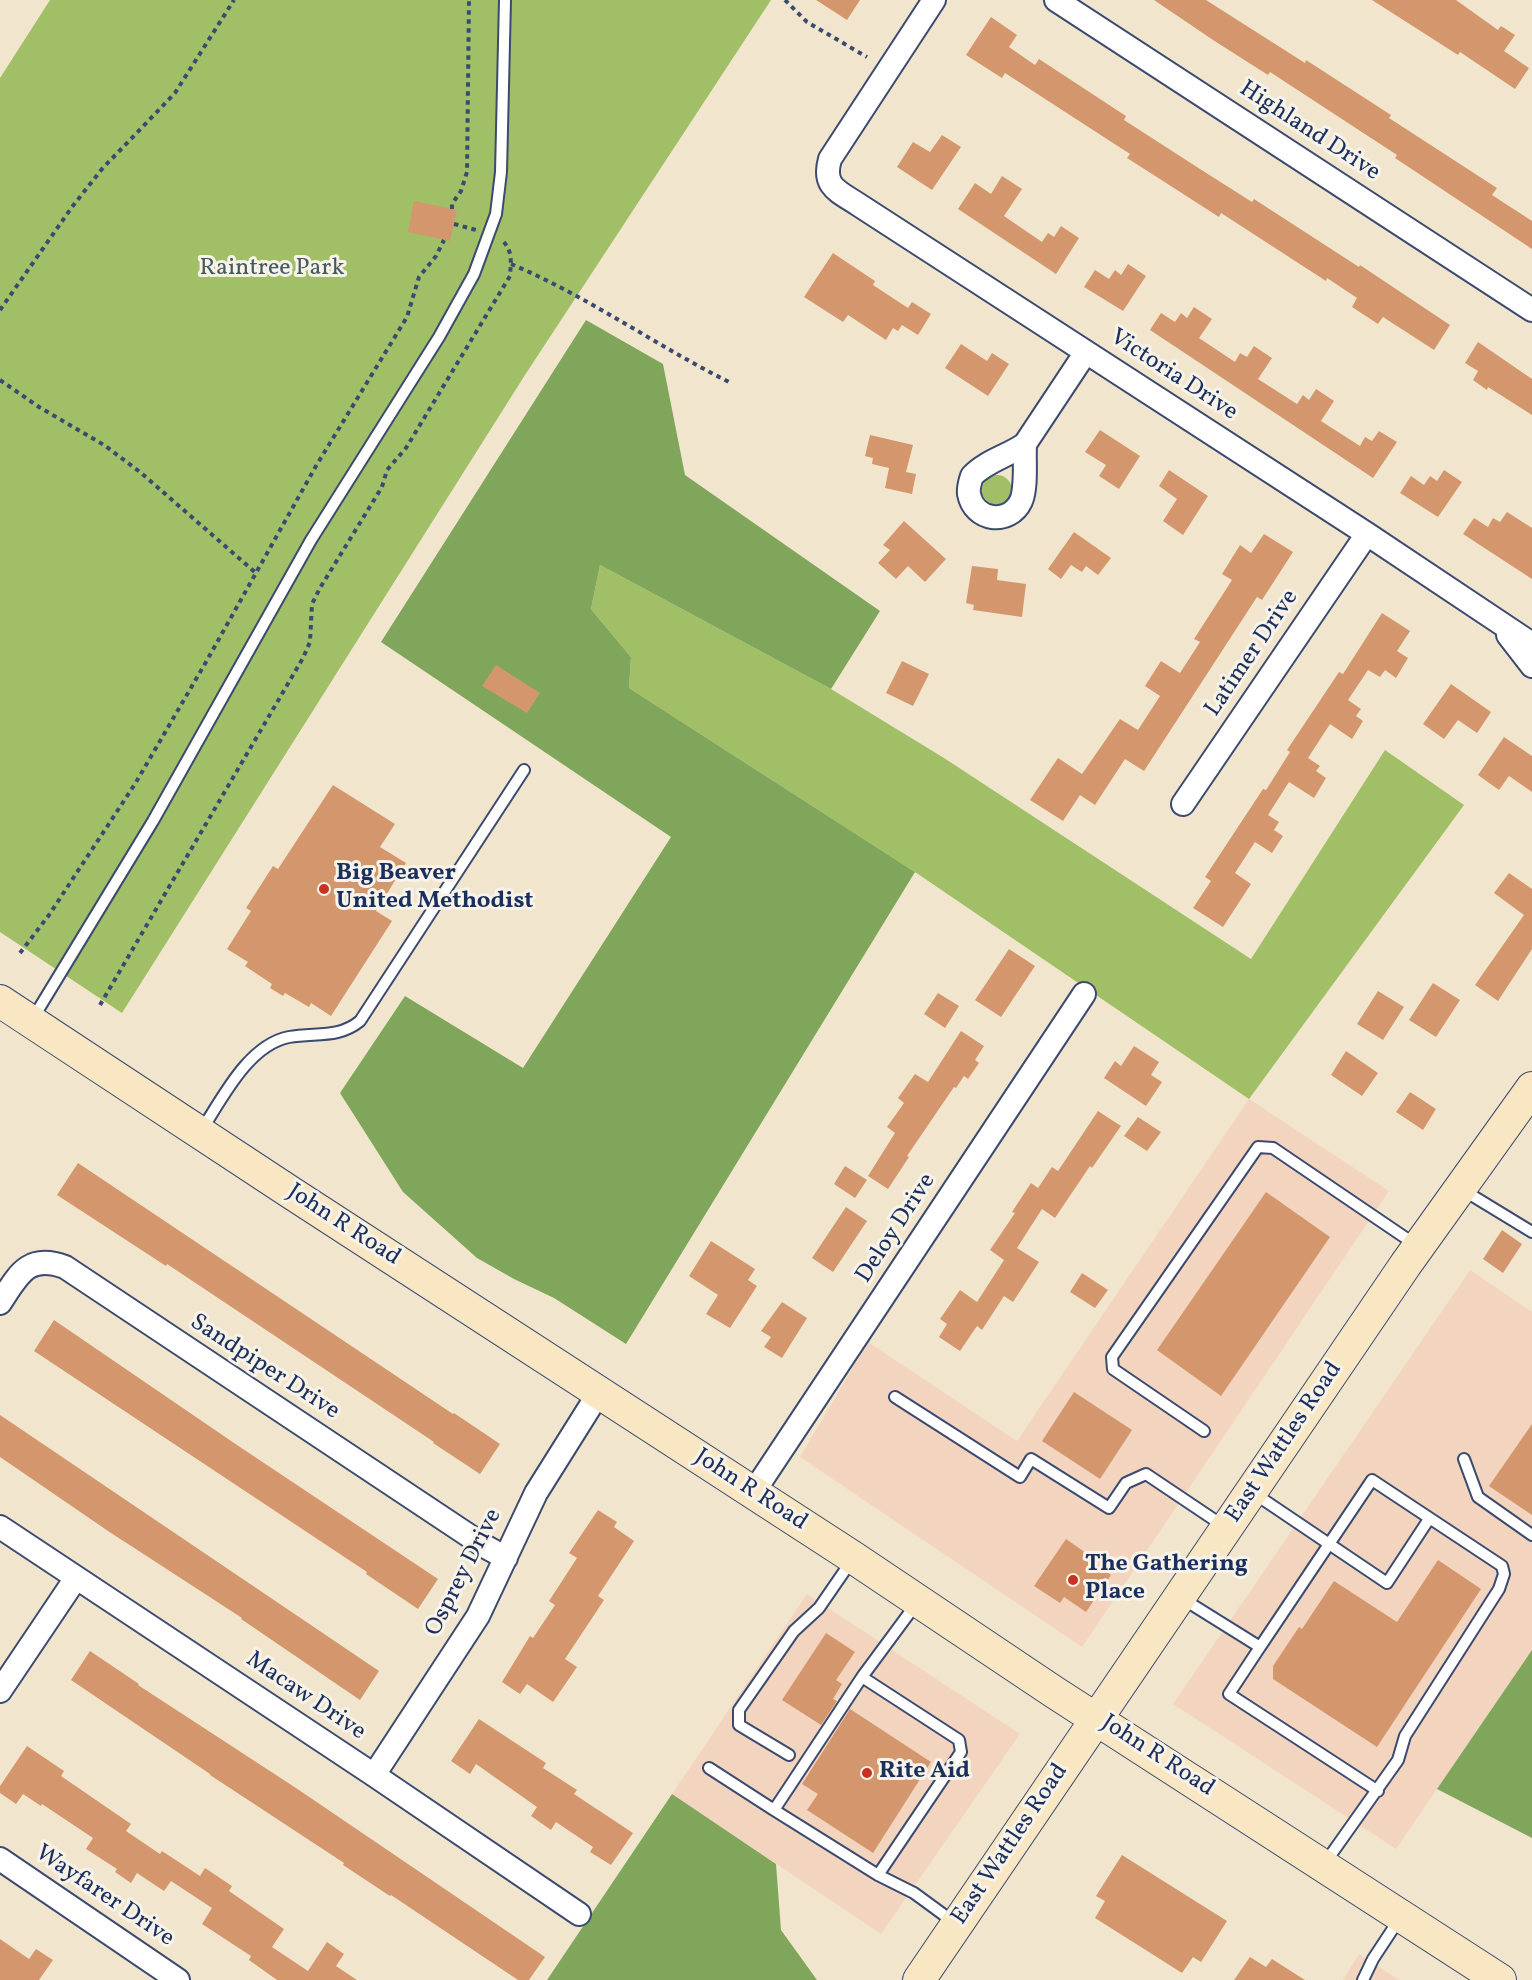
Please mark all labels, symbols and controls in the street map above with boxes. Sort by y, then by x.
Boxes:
street label: Highland Drive [1233,76,1385,188]
park label: Raintree Park [200,256,344,284]
street label: Victoria Drive [1104,324,1242,428]
street label: Latimer Drive [1200,585,1306,723]
place label: Big Beaver United Methodist [336,861,533,917]
marker: Big Beaver United Methodist [317,882,331,896]
street label: Deloy Drive [851,1169,943,1289]
street label: John R Road [281,1179,405,1273]
street label: Sandpiper Drive [184,1309,344,1427]
street label: East Wattles Road [1220,1357,1350,1529]
street label: John R Road [688,1444,812,1538]
street label: Osprey Drive [421,1504,509,1642]
place label: The Gathering Place [1085,1552,1248,1608]
marker: The Gathering Place [1066,1573,1080,1587]
street label: Macaw Drive [240,1646,370,1748]
street label: John R Road [1095,1710,1219,1804]
place label: Rite Aid [879,1759,970,1787]
street label: East Wattles Road [946,1759,1076,1931]
marker: Rite Aid [860,1766,874,1780]
street label: Wayfarer Drive [29,1840,179,1954]

